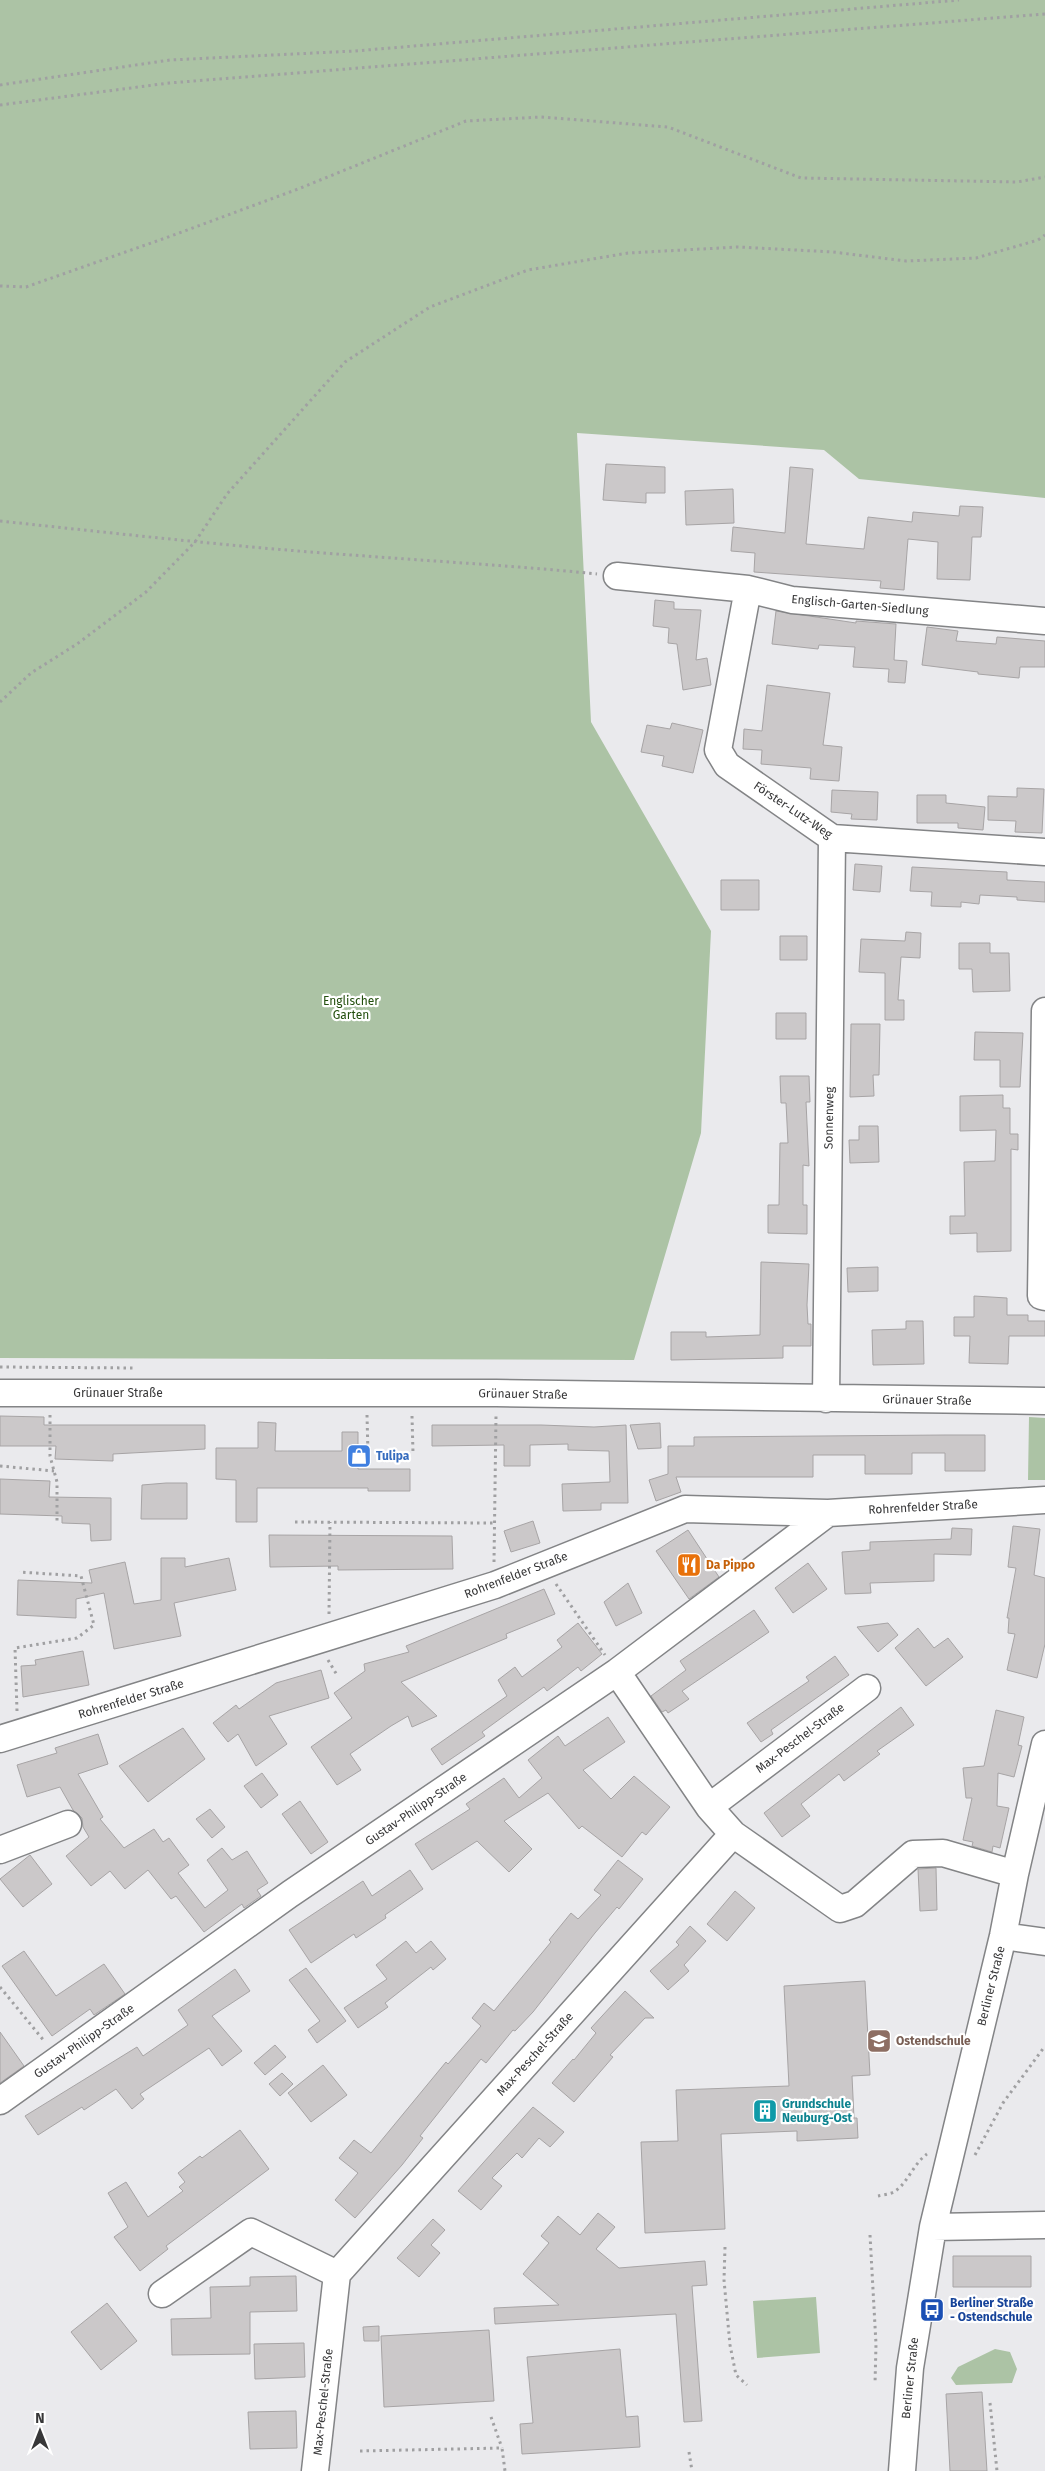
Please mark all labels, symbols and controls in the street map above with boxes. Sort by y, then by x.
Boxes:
street label: Englisch-Garten-Siedlung [791,592,930,618]
street label: Förster-Lutz-Weg [751,779,836,842]
park label: Englischer Garten [323,994,379,1022]
street label: Sonnenweg [821,1086,837,1149]
street label: Grünauer Straße [73,1386,163,1400]
street label: Grünauer Straße [478,1386,568,1402]
street label: Grünauer Straße [882,1392,972,1408]
shop icon: Tulipa [346,1443,372,1469]
place label: Tulipa [376,1449,410,1463]
street label: Rohrenfelder Straße [868,1497,978,1517]
street label: Rohrenfelder Straße [462,1549,570,1601]
restaurant icon: Da Pippo [676,1552,702,1578]
place label: Da Pippo [706,1558,755,1572]
street label: Rohrenfelder Straße [77,1676,185,1722]
street label: Max-Peschel-Straße [753,1700,847,1776]
street label: Gustav-Philipp-Straße [363,1770,469,1848]
street label: Berliner Straße [974,1945,1008,2027]
street label: Gustav-Philipp-Straße [31,2001,137,2081]
street label: Max-Peschel-Straße [494,2009,576,2099]
school or university icon: Ostendschule [866,2028,892,2054]
place label: Ostendschule [896,2034,971,2048]
place label: Grundschule Neuburg-Ost [782,2097,853,2125]
building icon: Grundschule Neuburg-Ost [752,2098,778,2124]
place label: Berliner Straße - Ostendschule [950,2296,1034,2324]
bus stop icon: Berliner Straße - Ostendschule [919,2297,945,2323]
street label: Berliner Straße [899,2336,921,2420]
street label: Max-Peschel-Straße [310,2348,336,2456]
north arrow [15,2406,65,2456]
text: N [35,2410,45,2427]

